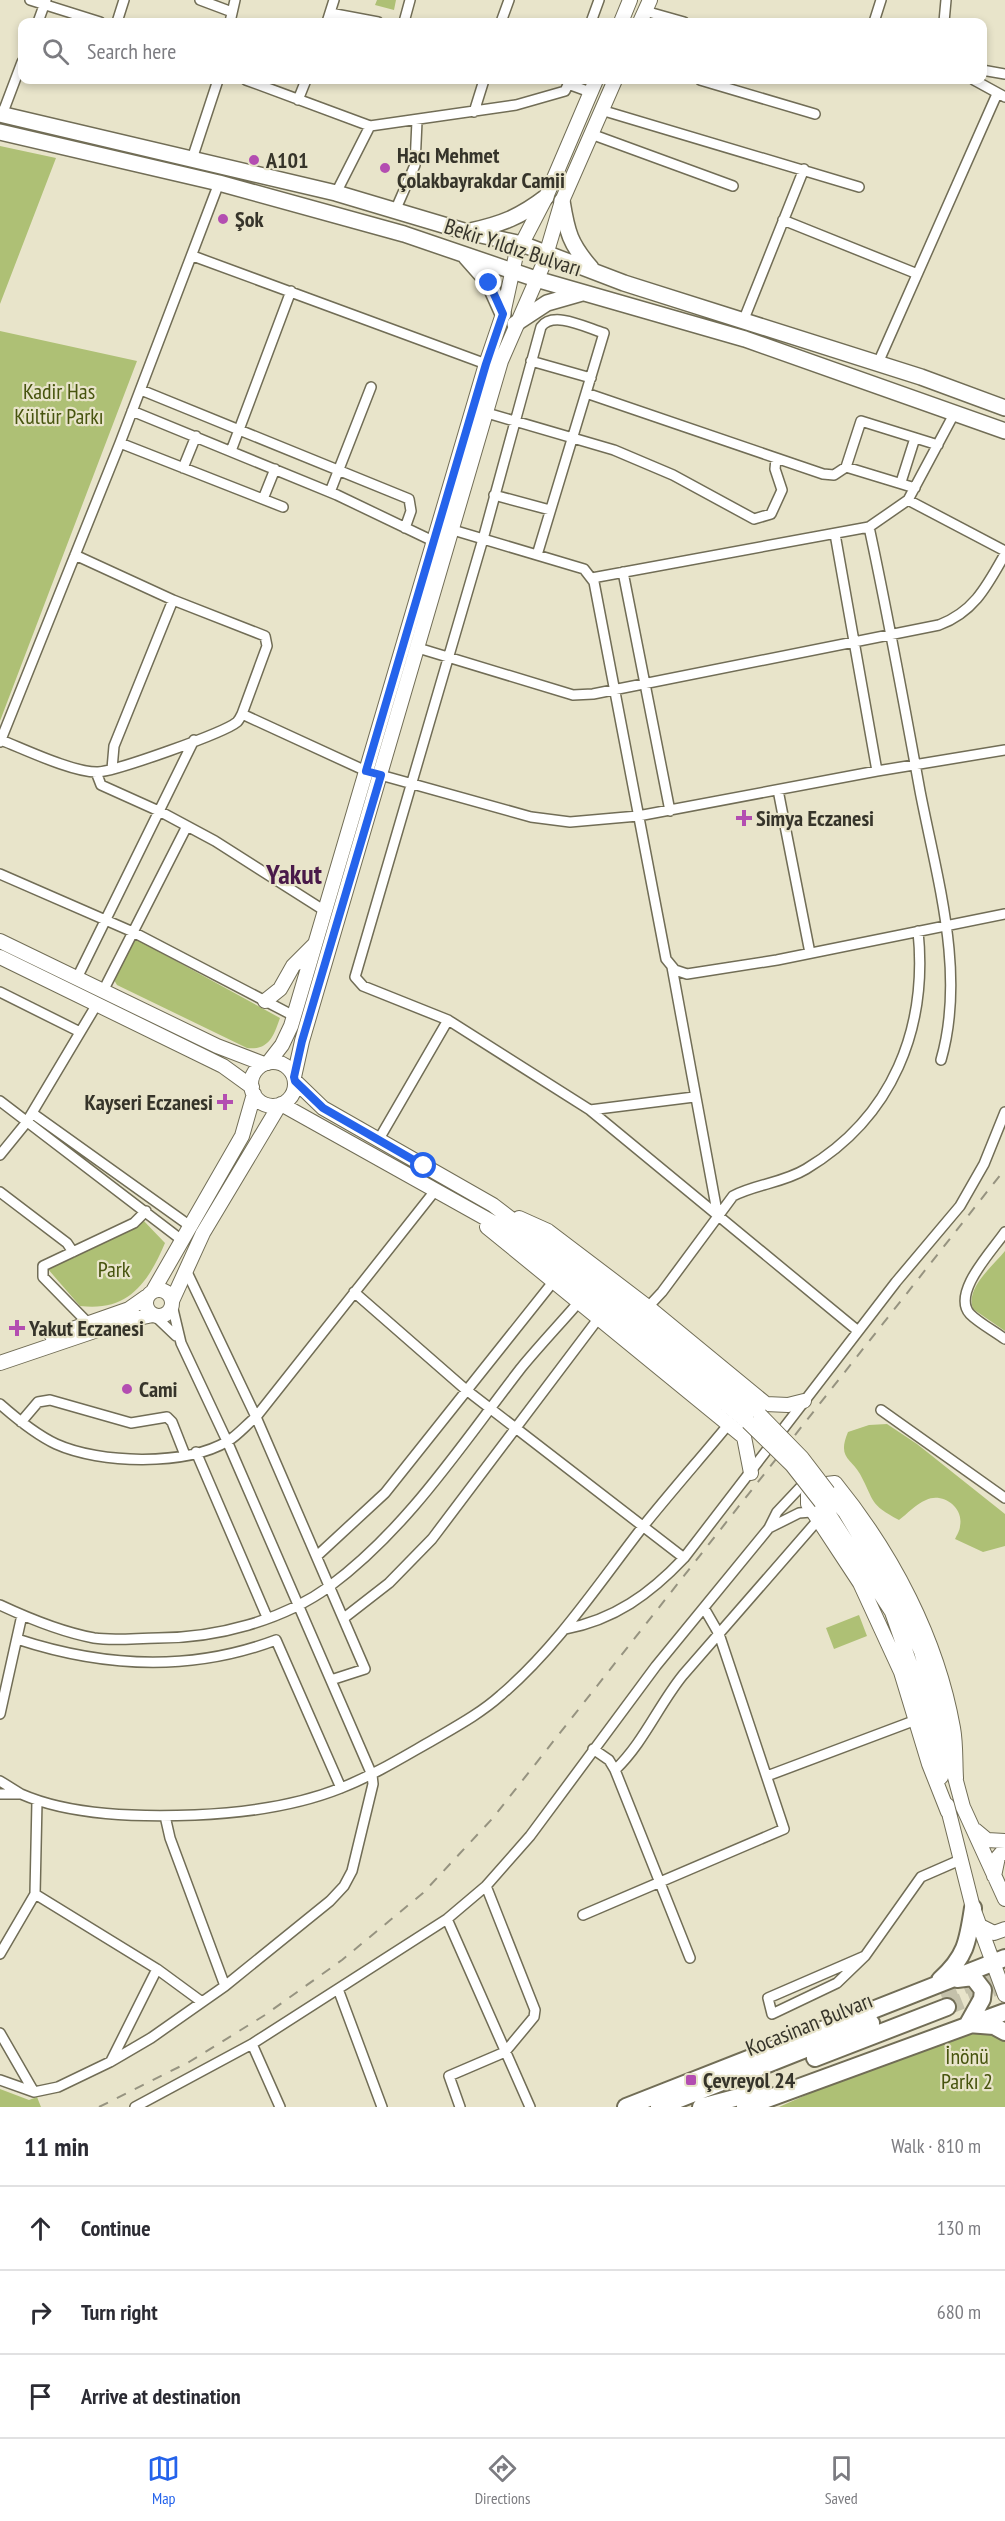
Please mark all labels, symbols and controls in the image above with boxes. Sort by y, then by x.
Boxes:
search box [18,18,987,84]
icon: search [39,35,72,68]
text: Search here [87,37,176,65]
place label: Hacı Mehmet Çolakbayrakdar Camii [397,141,565,194]
place label: A101 [265,146,309,174]
marker: A101 [247,153,261,167]
marker: Hacı Mehmet Çolakbayrakdar Camii [378,161,392,175]
place label: Şok [235,205,264,233]
marker: Şok [216,212,230,226]
street label: Bekir Yıldız Bulvarı [441,212,585,282]
route end [475,269,501,295]
park label: Kadir Has Kültür Parkı [14,377,104,430]
place label: Simya Eczanesi [756,804,874,832]
marker: Simya Eczanesi [737,811,751,825]
district label: Yakut [265,855,322,892]
place label: Kayseri Eczanesi [85,1088,213,1116]
marker: Kayseri Eczanesi [218,1095,232,1109]
route start [410,1152,436,1178]
park label: Park [98,1255,131,1283]
place label: Yakut Eczanesi [28,1314,144,1342]
marker: Yakut Eczanesi [10,1321,24,1335]
place label: Cami [139,1375,178,1403]
marker: Cami [120,1382,134,1396]
street label: Kocasinan Bulvarı [741,1986,877,2062]
park label: İnönü Parkı 2 [941,2042,993,2095]
place label: Çevreyol 24 [703,2066,796,2094]
marker: Çevreyol 24 [684,2073,698,2087]
text: 11 min [24,2130,89,2163]
text: Walk · 810 m [891,2133,981,2159]
icon: ahead [24,2212,57,2245]
text: Continue [81,2214,151,2242]
text: 130 m [937,2215,981,2241]
icon: right [24,2296,57,2329]
text: Turn right [81,2298,158,2326]
text: 680 m [937,2299,981,2325]
icon: arrive [24,2380,57,2413]
text: Arrive at destination [81,2382,241,2410]
tab: Map [147,2452,180,2508]
tab: Directions [475,2452,530,2508]
tab: Saved [825,2452,858,2508]

